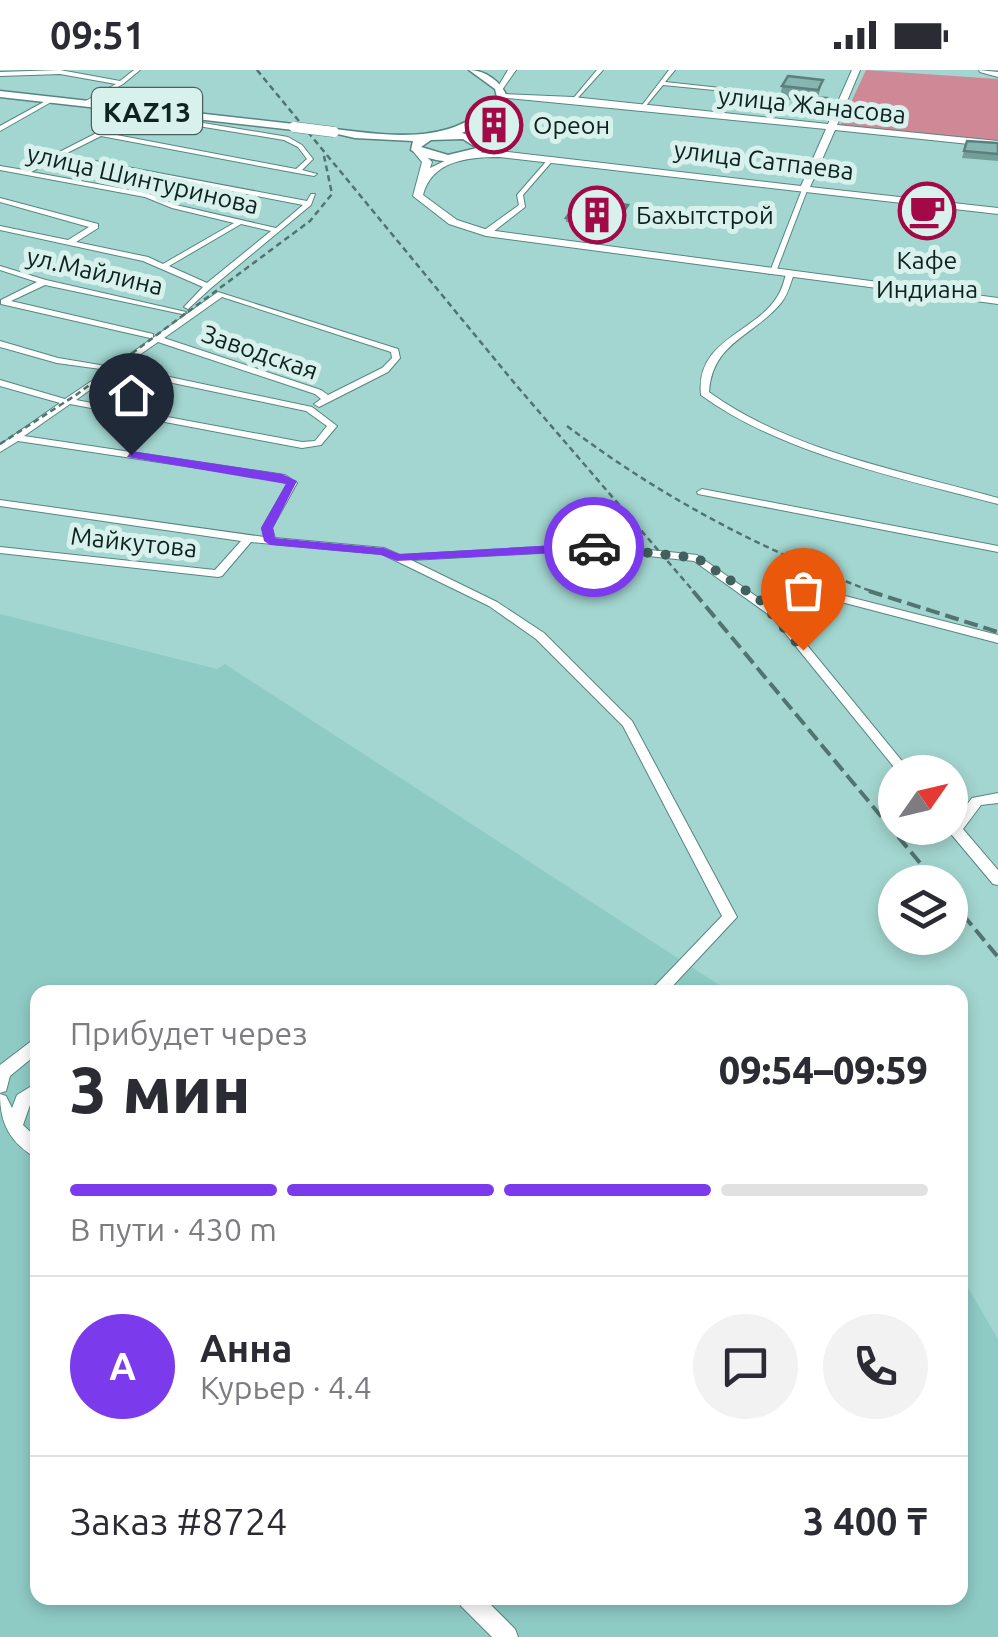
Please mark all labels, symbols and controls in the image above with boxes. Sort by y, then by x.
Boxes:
text: 09:51 [50,14,145,56]
street label: улица Жанасова [717,81,907,129]
road number: KAZ13 [92,88,202,134]
building icon: Ореон [464,95,524,155]
place label: Ореон [533,111,610,139]
street label: улица Сатпаева [672,135,856,185]
street label: улица Шинтуринова [24,139,262,219]
cafe icon: Кафе Индиана [897,181,957,241]
building icon: Бахытстрой [567,185,627,245]
place label: Бахытстрой [636,201,774,229]
street label: ул.Майлина [24,242,166,300]
place label: Кафе Индиана [876,246,978,303]
street label: Заводская [198,319,322,385]
pin [89,353,174,456]
icon: home [104,368,159,423]
courier [544,497,644,597]
icon: car [567,520,622,575]
street label: Майкутова [69,521,199,563]
pin [761,548,846,651]
icon: bag [776,563,831,618]
north arrow [878,755,968,845]
map controls [878,755,968,955]
button: layers [878,865,968,955]
text: Прибудет через [70,1015,308,1051]
text: 09:54–09:59 [719,1049,928,1091]
text: 3 мин [70,1052,251,1125]
text: В пути · 430 m [70,1211,277,1247]
button: chat [693,1314,798,1419]
button: phone [823,1314,928,1419]
text: Анна [200,1327,292,1369]
text: А [109,1345,136,1387]
text: Курьер · 4.4 [200,1369,372,1405]
text: Заказ #8724 [70,1500,288,1542]
text: 3 400 ₸ [803,1500,928,1542]

